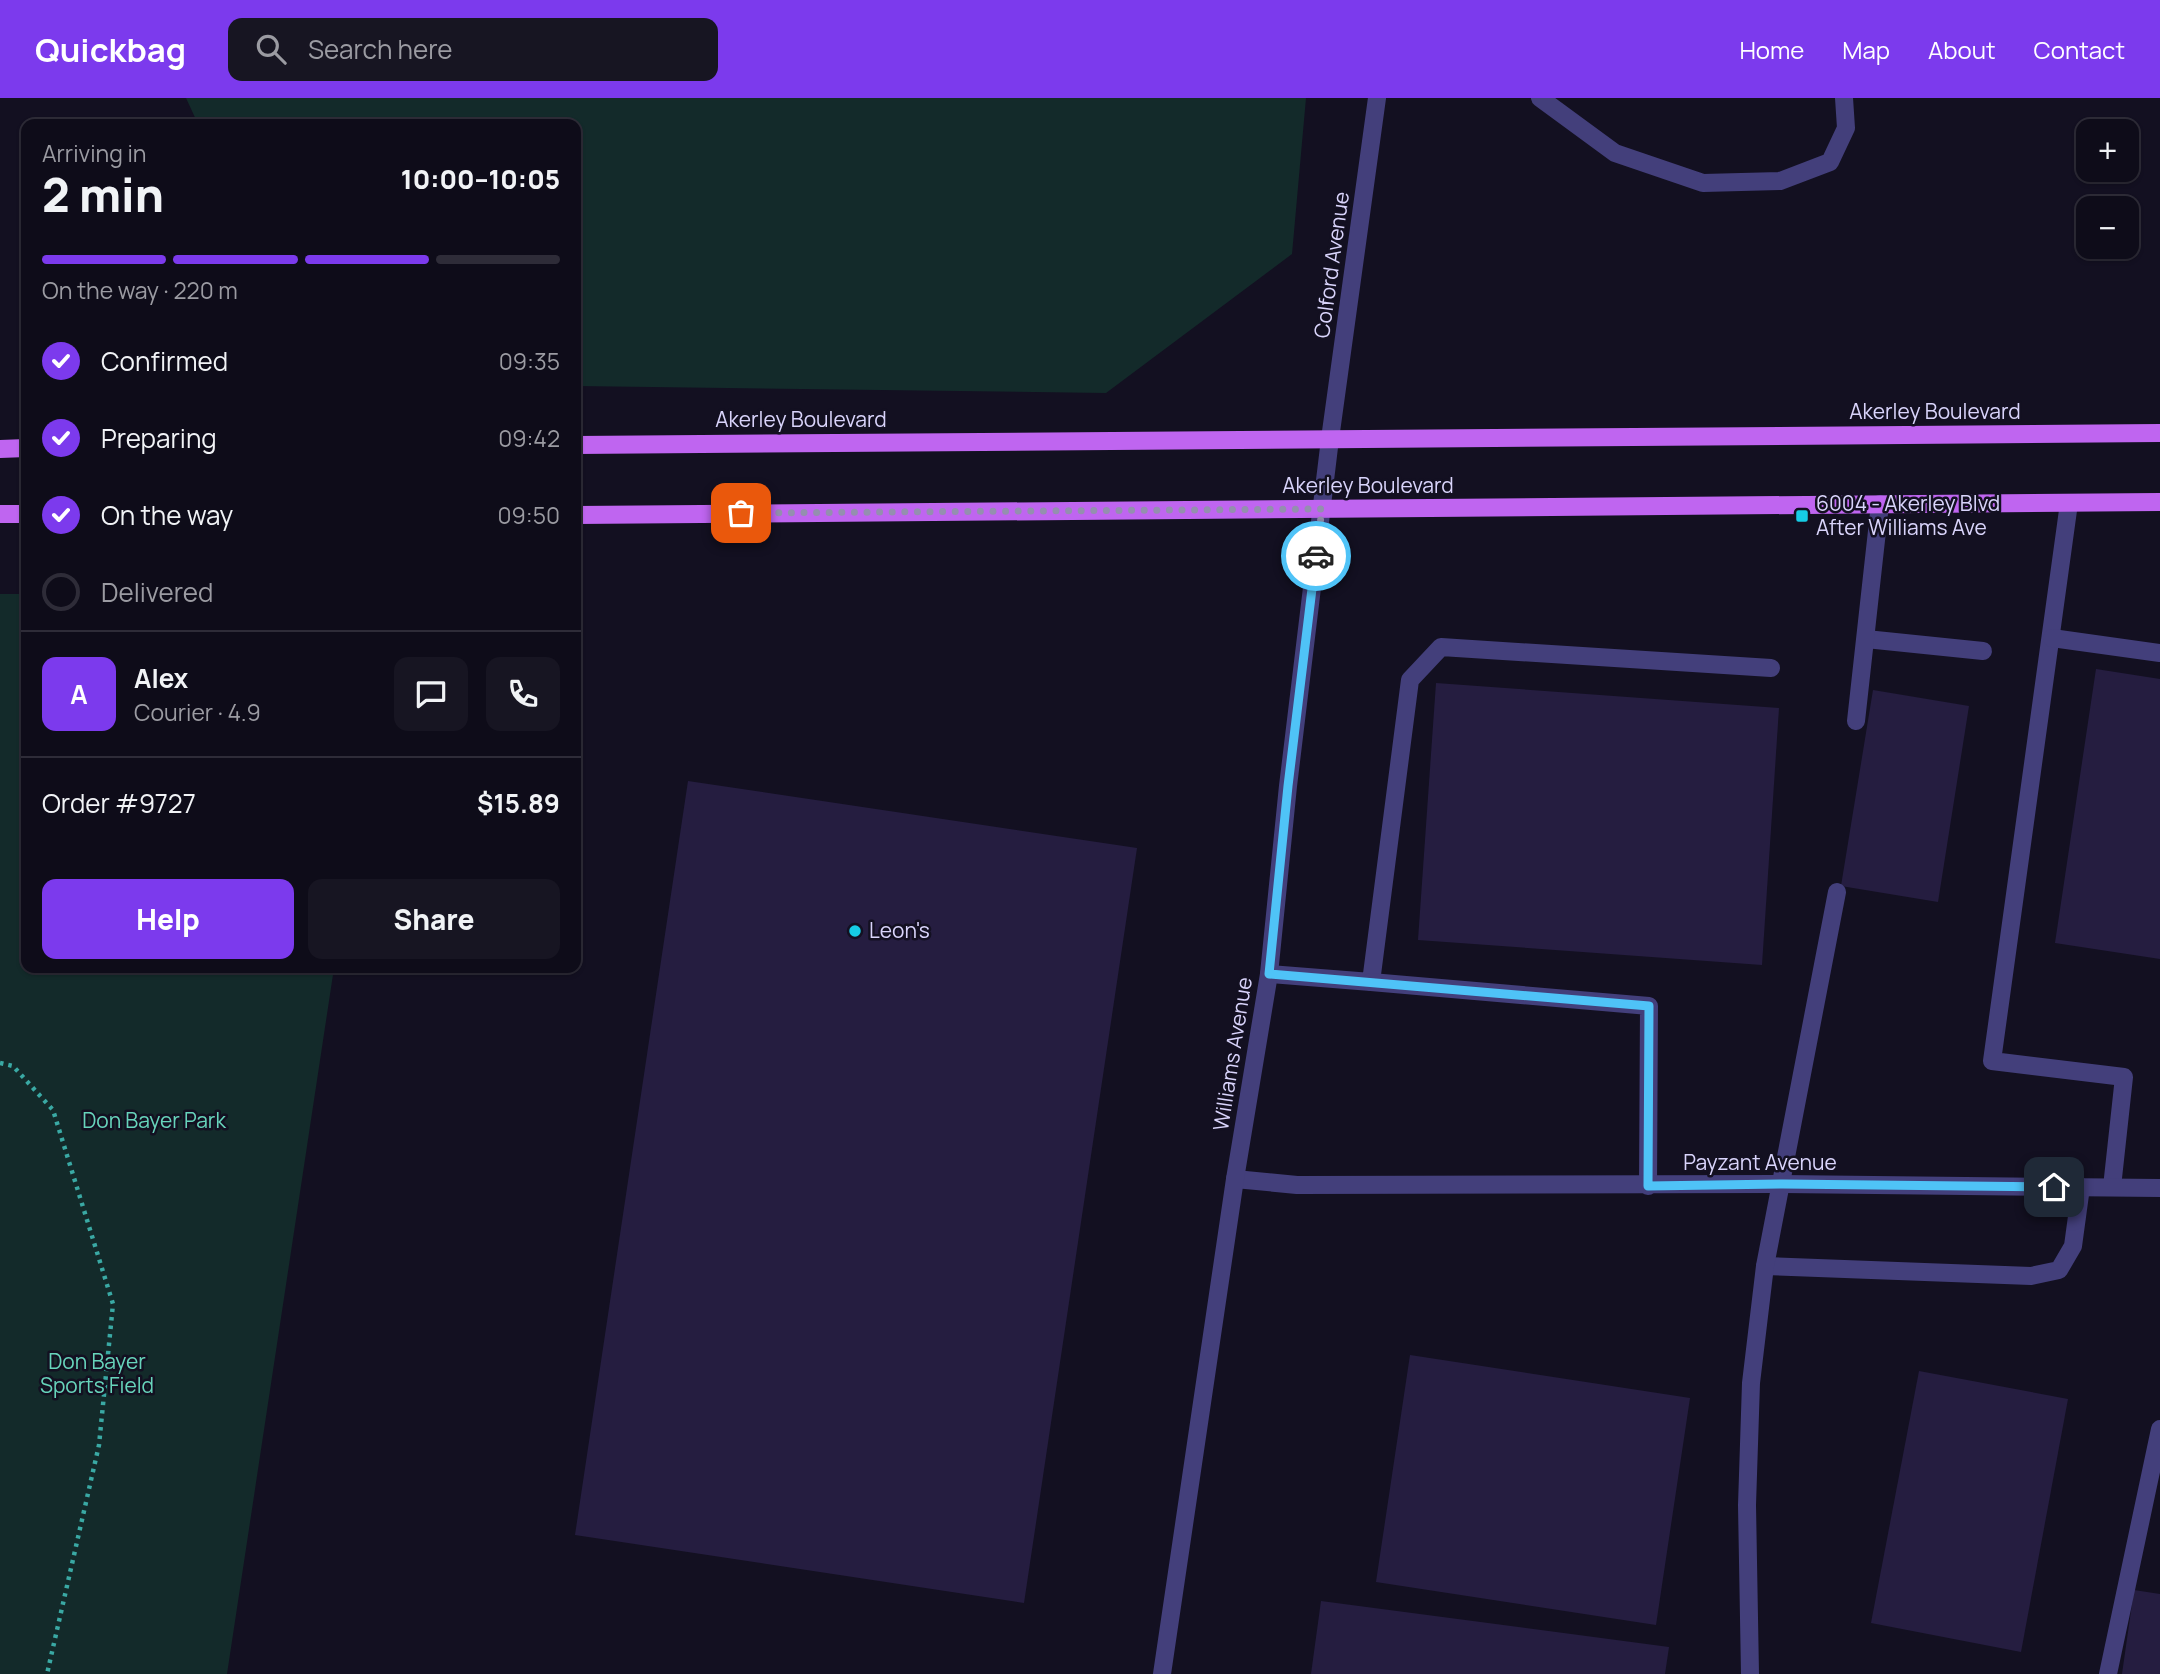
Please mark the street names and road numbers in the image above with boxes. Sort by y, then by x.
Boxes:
street label: Colford Avenue [1307,190,1355,340]
street label: Akerley Boulevard [1849,397,2021,425]
street label: Akerley Boulevard [715,405,887,433]
street label: Akerley Boulevard [1282,471,1454,499]
street label: Williams Avenue [1206,975,1258,1133]
street label: Payzant Avenue [1683,1148,1837,1176]

